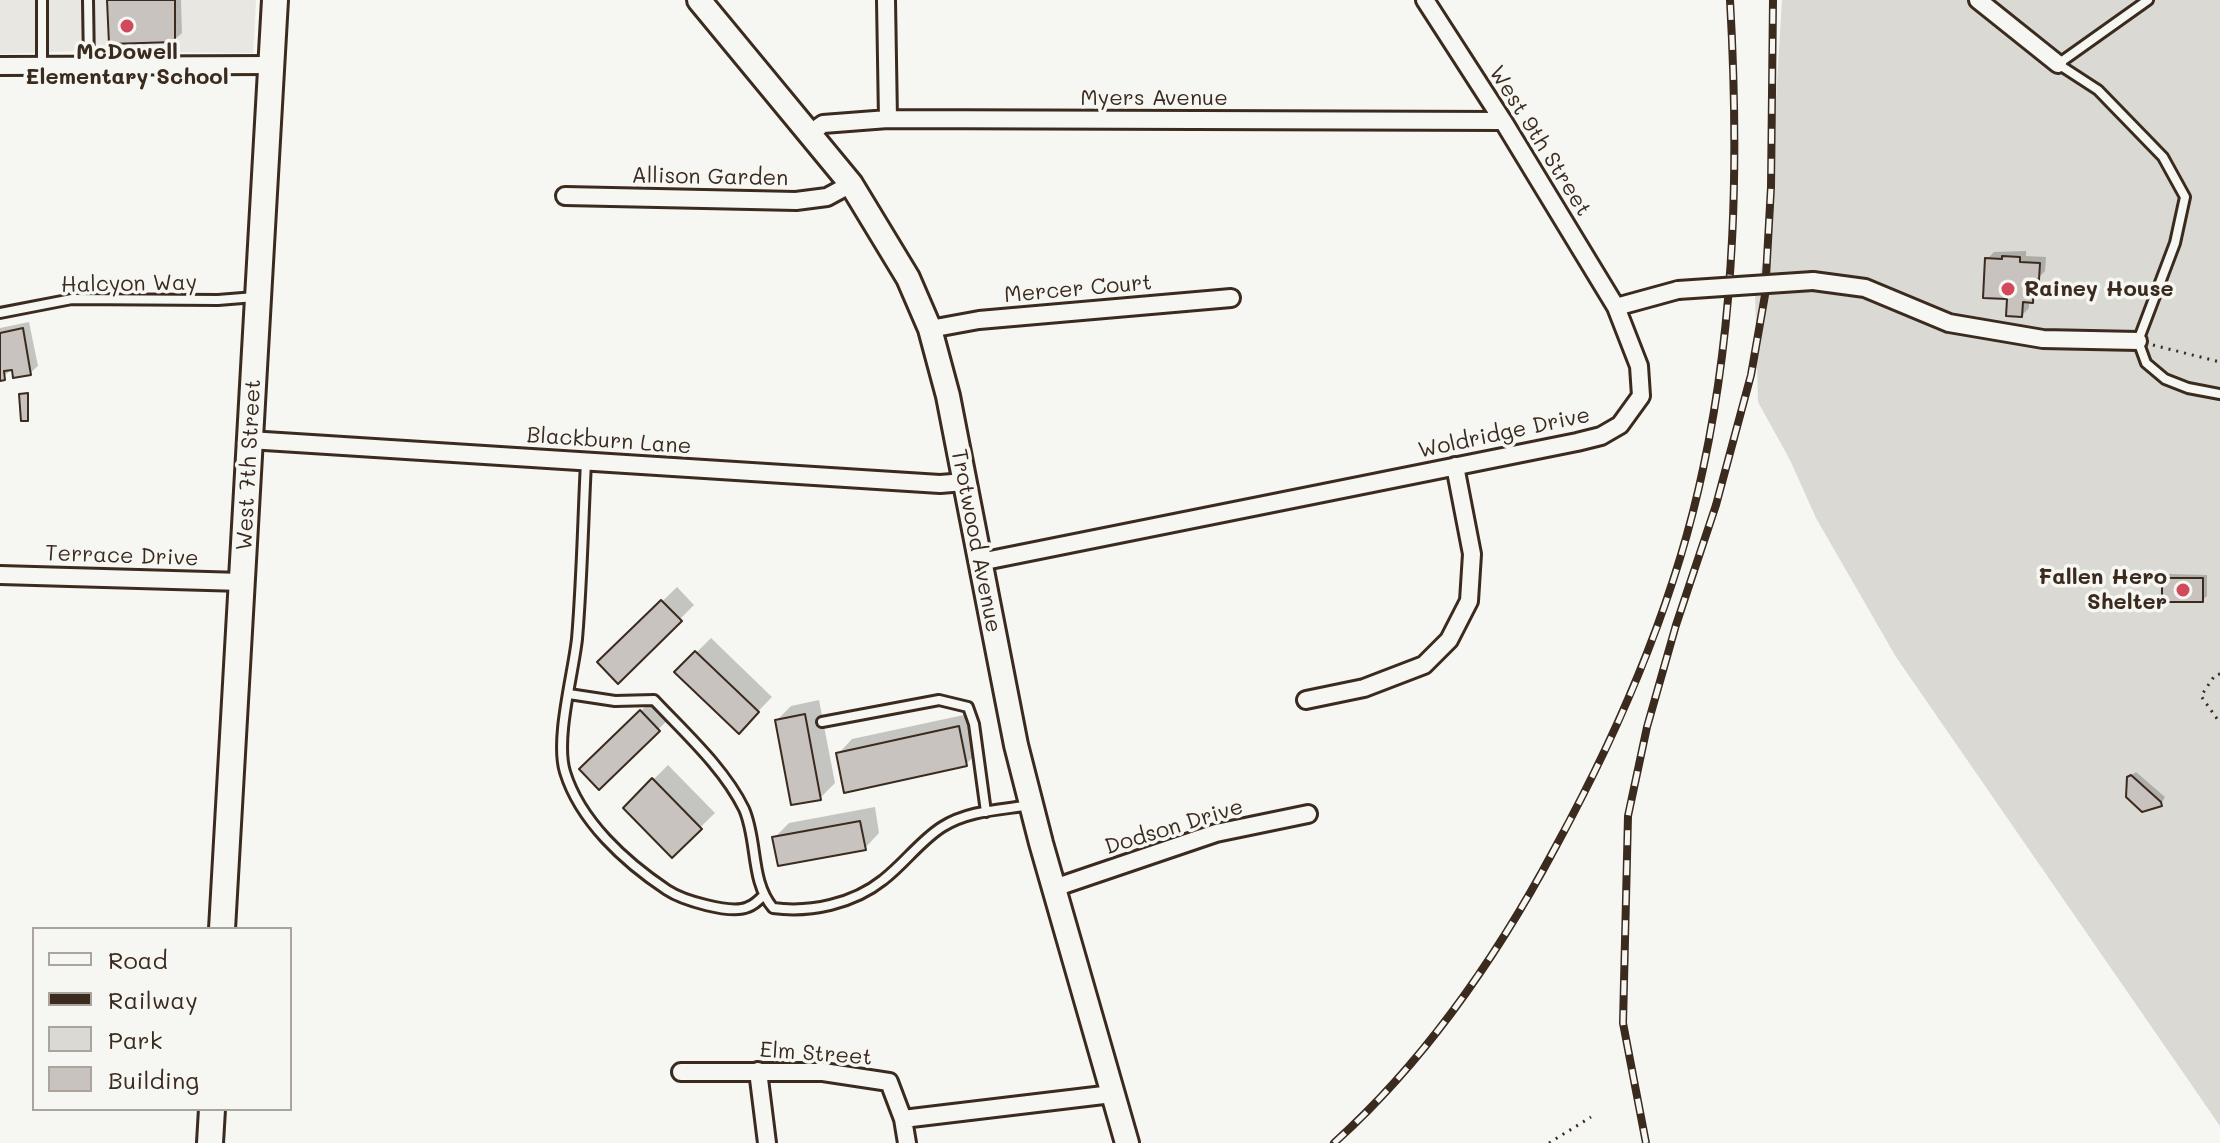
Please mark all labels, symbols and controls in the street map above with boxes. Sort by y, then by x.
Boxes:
marker: McDowell Elementary School [118,17,136,35]
place label: McDowell Elementary School [25,39,229,90]
street label: West 9th Street [1483,61,1597,221]
street label: Myers Avenue [1080,85,1228,111]
street label: Allison Garden [631,162,789,192]
street label: Mercer Court [1003,269,1153,309]
street label: Halcyon Way [61,270,197,298]
place label: Rainey House [2024,276,2174,302]
marker: Rainey House [1999,280,2017,298]
street label: West 7th Street [231,379,267,551]
street label: Woldridge Drive [1416,402,1592,464]
street label: Blackburn Lane [526,422,692,460]
street label: Trotwood Avenue [945,447,1007,635]
street label: Terrace Drive [45,540,199,572]
place label: Fallen Hero Shelter [2038,564,2167,616]
marker: Fallen Hero Shelter [2174,581,2192,599]
street label: Dodson Drive [1102,793,1246,861]
legend [32,927,292,1111]
text: Road [108,944,168,975]
text: Railway [108,984,198,1015]
text: Park [108,1024,162,1055]
street label: Elm Street [759,1037,873,1071]
text: Building [108,1064,199,1095]

